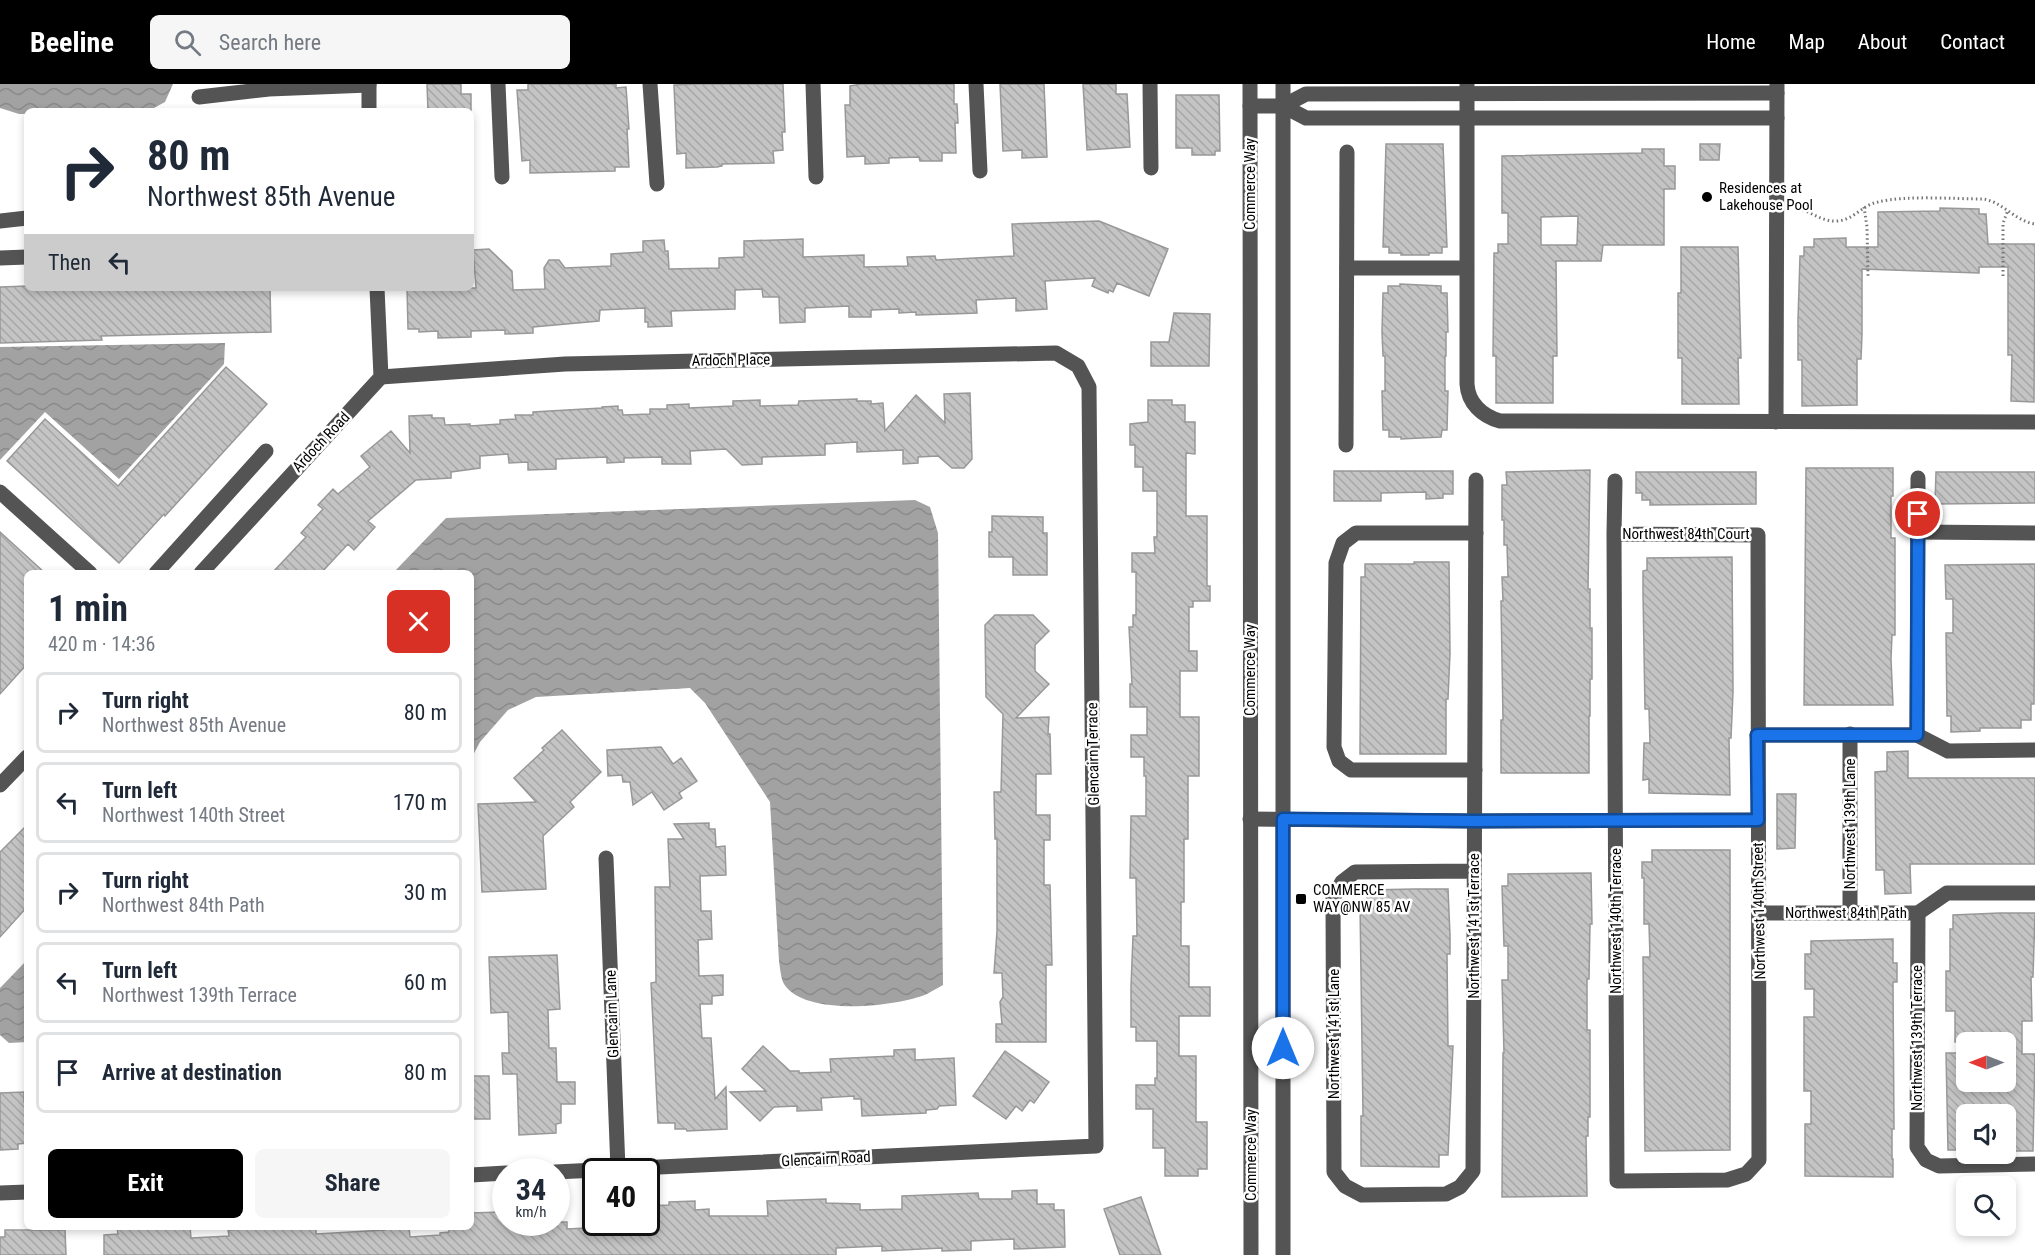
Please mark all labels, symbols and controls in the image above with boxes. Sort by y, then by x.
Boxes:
search box [150,15,570,69]
text: Beeline [30,26,114,59]
icon: search [171,26,204,59]
text: Search here [219,30,321,55]
text: Home [1706,30,1756,54]
text: Map [1789,30,1825,54]
text: About [1858,30,1907,54]
text: Contact [1940,30,2005,54]
text: 80 m [147,131,230,180]
icon: right [48,132,126,210]
street label: Commerce Way [1241,138,1259,230]
place label: Residences at Lakehouse Pool [1719,179,1813,214]
text: Northwest 85th Avenue [147,181,396,213]
marker: Residences at Lakehouse Pool [1700,190,1714,204]
icon: left [103,246,136,279]
text: Then [48,250,91,275]
street label: Ardoch Place [692,350,770,370]
street label: Ardoch Road [289,408,353,476]
pin [1892,488,1943,539]
icon: arrive [1901,497,1934,530]
street label: Northwest 84th Court [1622,525,1750,543]
text: 1 min [48,588,128,630]
button: close [387,590,450,653]
street label: Commerce Way [1241,624,1259,716]
text: 420 m · 14:36 [48,632,155,656]
text: Turn right [102,688,189,713]
icon: right [51,696,84,729]
text: 80 m [404,700,447,725]
street label: Glencairn Terrace [1083,702,1103,806]
text: Northwest 85th Avenue [102,713,286,737]
street label: Northwest 139th Lane [1841,759,1859,889]
text: Turn left [102,778,177,803]
icon: left [51,786,84,819]
text: 170 m [393,790,447,815]
text: Northwest 140th Street [102,803,285,827]
street label: Northwest 140th Street [1749,842,1769,980]
street label: Northwest 140th Terrace [1607,848,1625,994]
street label: Northwest 141st Terrace [1465,853,1483,999]
text: Turn right [102,868,189,893]
icon: right [51,876,84,909]
text: 30 m [404,880,447,905]
place label: COMMERCE WAY@NW 85 AV [1313,881,1411,916]
marker: COMMERCE WAY@NW 85 AV [1294,892,1308,906]
text: Northwest 84th Path [102,893,265,917]
street label: Northwest 84th Path [1785,904,1907,922]
text: Turn left [102,958,177,983]
street label: Northwest 139th Terrace [1908,965,1926,1111]
icon: left [51,966,84,999]
street label: Northwest 141st Lane [1325,969,1343,1099]
text: 60 m [404,970,447,995]
street label: Glencairn Lane [601,970,623,1058]
text: Northwest 139th Terrace [102,983,297,1007]
position arrow [1251,1016,1315,1080]
north arrow [1956,1032,2016,1092]
map controls [1956,1032,2016,1236]
icon: arrive [51,1056,84,1089]
text: Arrive at destination [102,1060,282,1085]
text: 80 m [404,1060,447,1085]
button: sound [1956,1104,2016,1164]
street label: Commerce Way [1242,1109,1260,1201]
street label: Glencairn Road [781,1148,871,1170]
button: Exit [48,1149,243,1218]
button: Share [255,1149,450,1218]
speed limit sign: 40 [582,1158,660,1236]
text: 34 [516,1172,546,1207]
button: search [1956,1176,2016,1236]
text: km/h [516,1203,546,1221]

